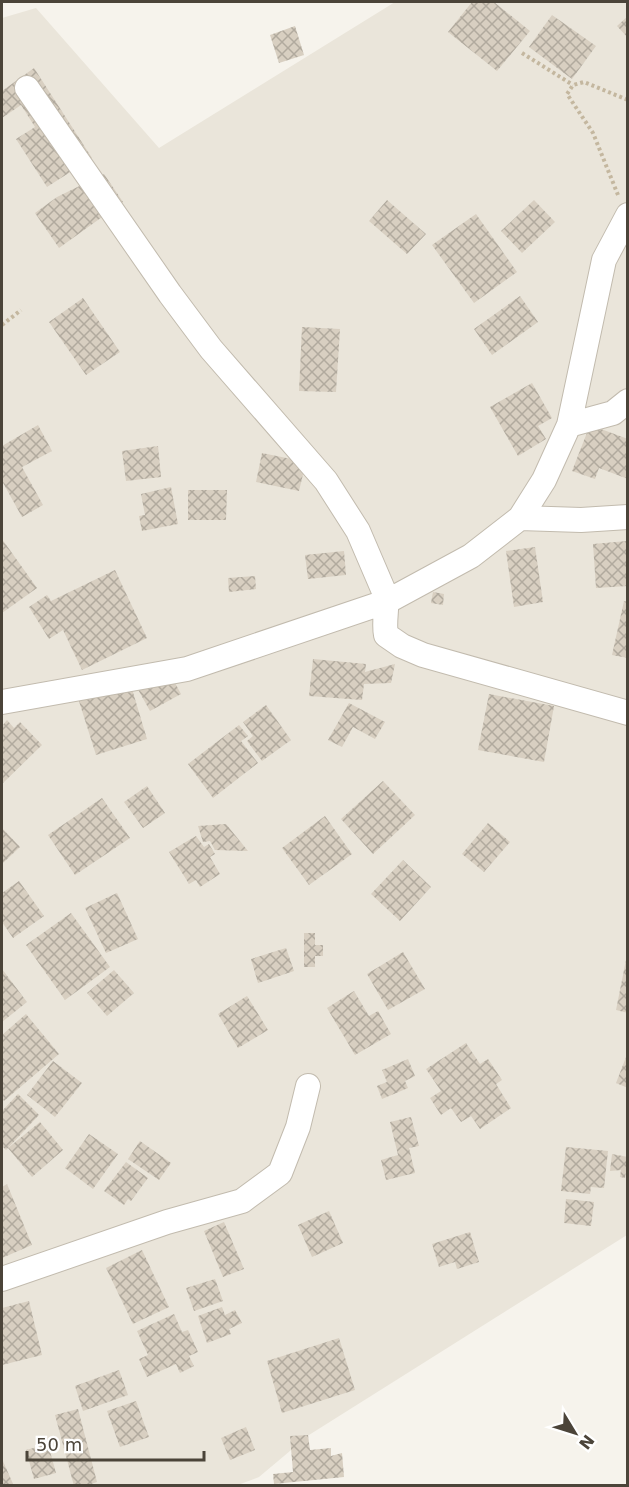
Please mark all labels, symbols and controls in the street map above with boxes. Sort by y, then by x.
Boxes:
north arrow [545,1403,605,1463]
scale bar [27,1424,204,1462]
text: N [575,1431,598,1453]
text: 50 m [36,1434,82,1455]

